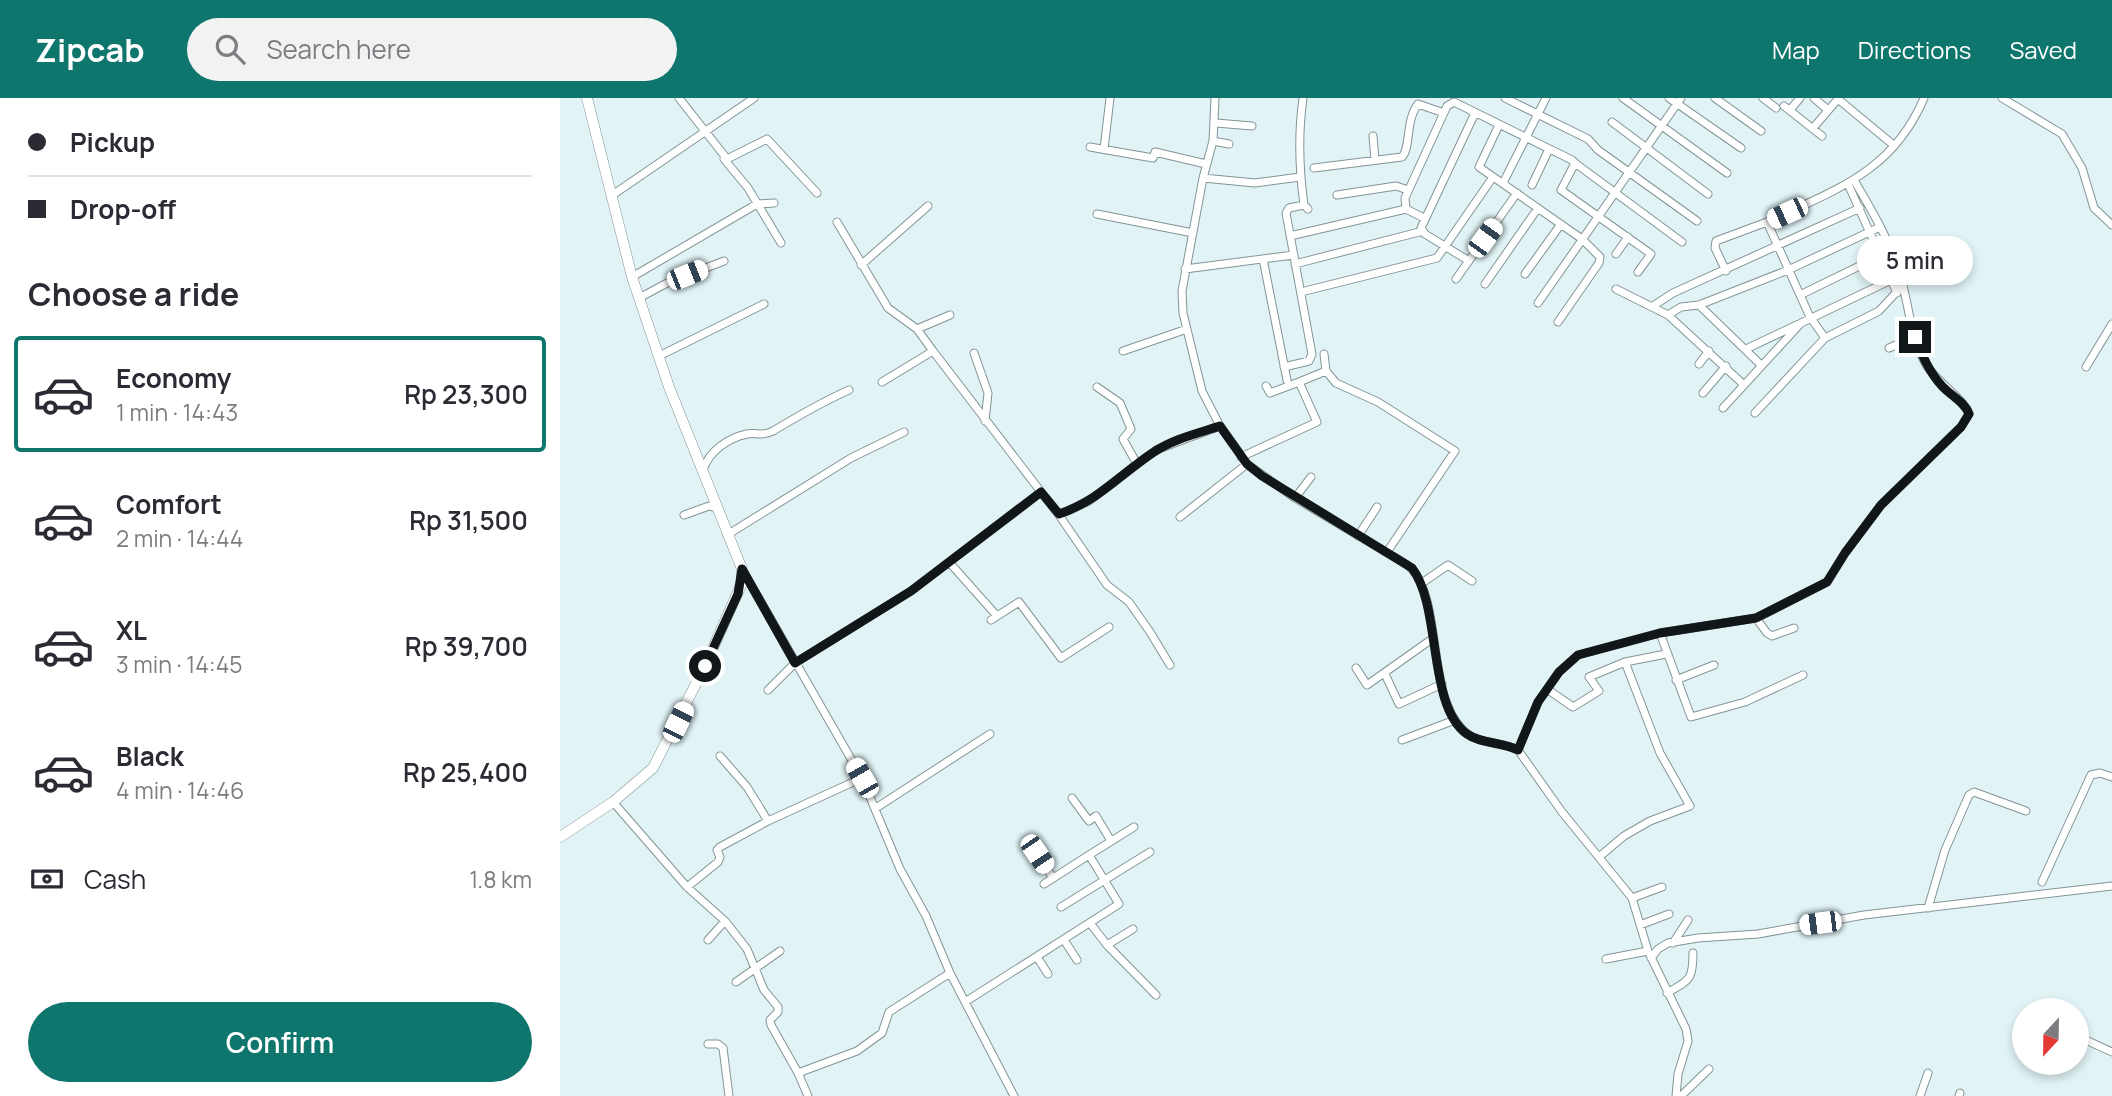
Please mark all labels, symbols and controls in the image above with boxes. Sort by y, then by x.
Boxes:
search box [187,18,677,81]
text: Zipcab [35,27,145,72]
icon: search [211,30,249,68]
text: Search here [267,31,411,67]
text: Map [1772,33,1820,66]
text: Directions [1858,33,1971,66]
text: Saved [2009,33,2077,66]
text: Pickup [70,124,155,160]
text: Drop-off [70,191,176,227]
car [1764,195,1811,231]
car [1465,215,1506,261]
callout: 5 min [1857,236,1973,285]
text: 5 min [1886,244,1944,276]
car [664,257,711,293]
text: Choose a ride [28,272,239,316]
route end [1899,321,1931,353]
text: Economy [116,360,231,396]
icon: car [32,363,95,426]
text: Rp 23,300 [404,376,528,412]
text: 1 min · 14:43 [116,396,238,428]
text: Comfort [116,486,222,522]
icon: car [32,489,95,552]
text: Rp 31,500 [409,502,528,538]
text: 2 min · 14:44 [116,522,243,554]
text: XL [116,612,147,648]
icon: car [32,615,95,678]
text: Rp 39,700 [405,628,528,664]
text: 3 min · 14:45 [116,648,243,680]
route start [689,650,721,682]
car [660,699,697,745]
text: Black [116,738,184,774]
icon: car [32,741,95,804]
text: Rp 25,400 [403,754,528,790]
car [843,755,882,801]
text: 4 min · 14:46 [116,774,244,806]
car [1017,831,1058,877]
icon: cash [28,860,66,898]
text: Cash [84,861,146,897]
text: 1.8 km [469,863,532,895]
car [1798,910,1843,936]
north arrow [2012,998,2090,1074]
map controls [2012,998,2089,1075]
button: Confirm [28,1002,532,1082]

